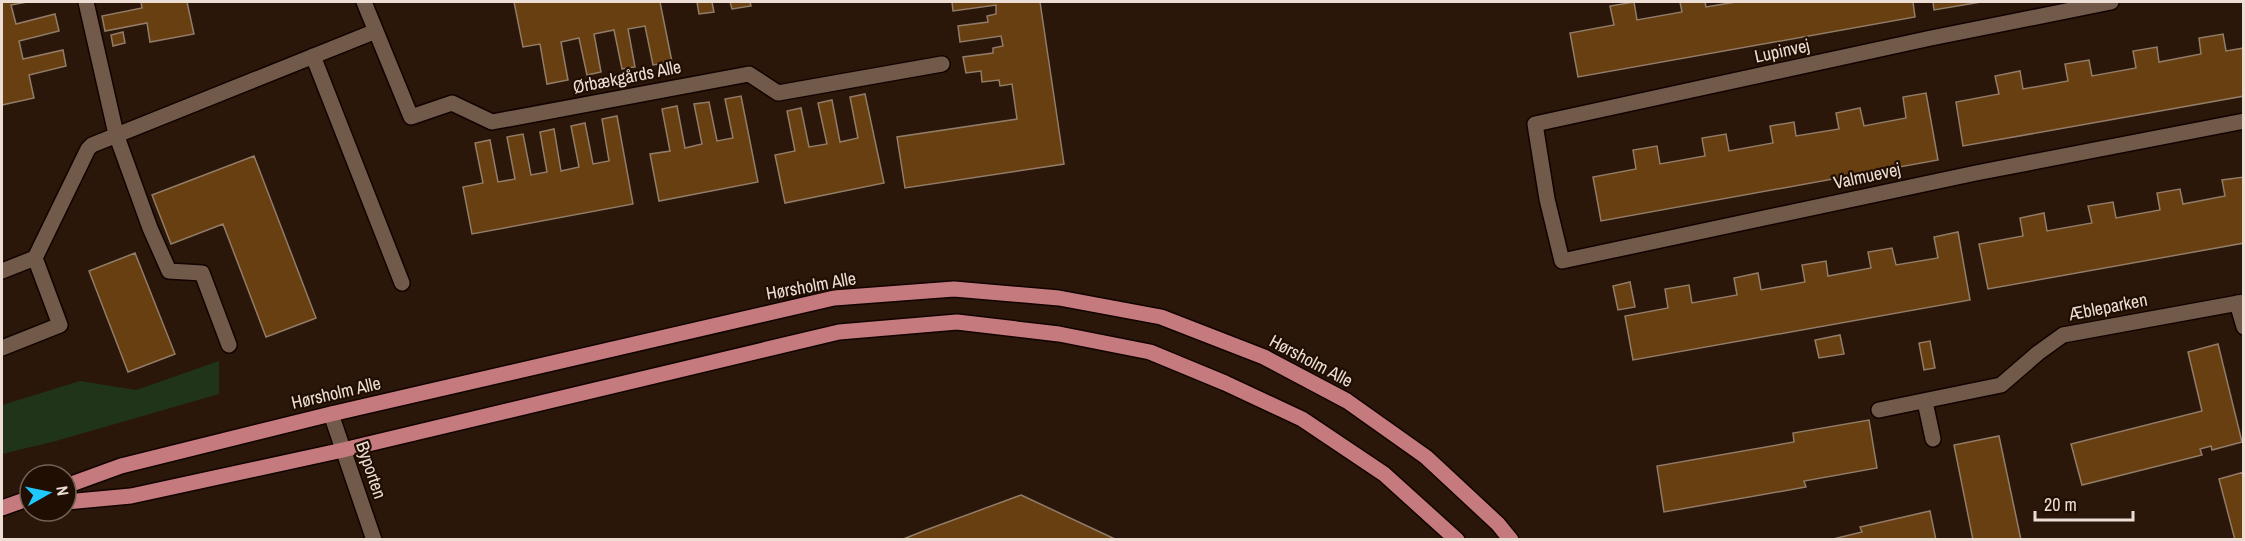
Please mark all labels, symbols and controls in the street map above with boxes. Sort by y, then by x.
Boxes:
street label: Lupinvej [1752,32,1812,69]
street label: Ørbækgårds Alle [571,54,683,99]
street label: Valmuevej [1831,156,1903,195]
street label: Hørsholm Alle [764,265,858,306]
street label: Æbleparken [2065,287,2149,327]
street label: Hørsholm Alle [1265,328,1357,393]
street label: Hørsholm Alle [289,370,383,415]
street label: Byporten [350,438,393,502]
north arrow [18,463,78,523]
text: N [51,484,74,497]
scale bar [2035,484,2132,522]
text: 20 m [2044,492,2077,517]

